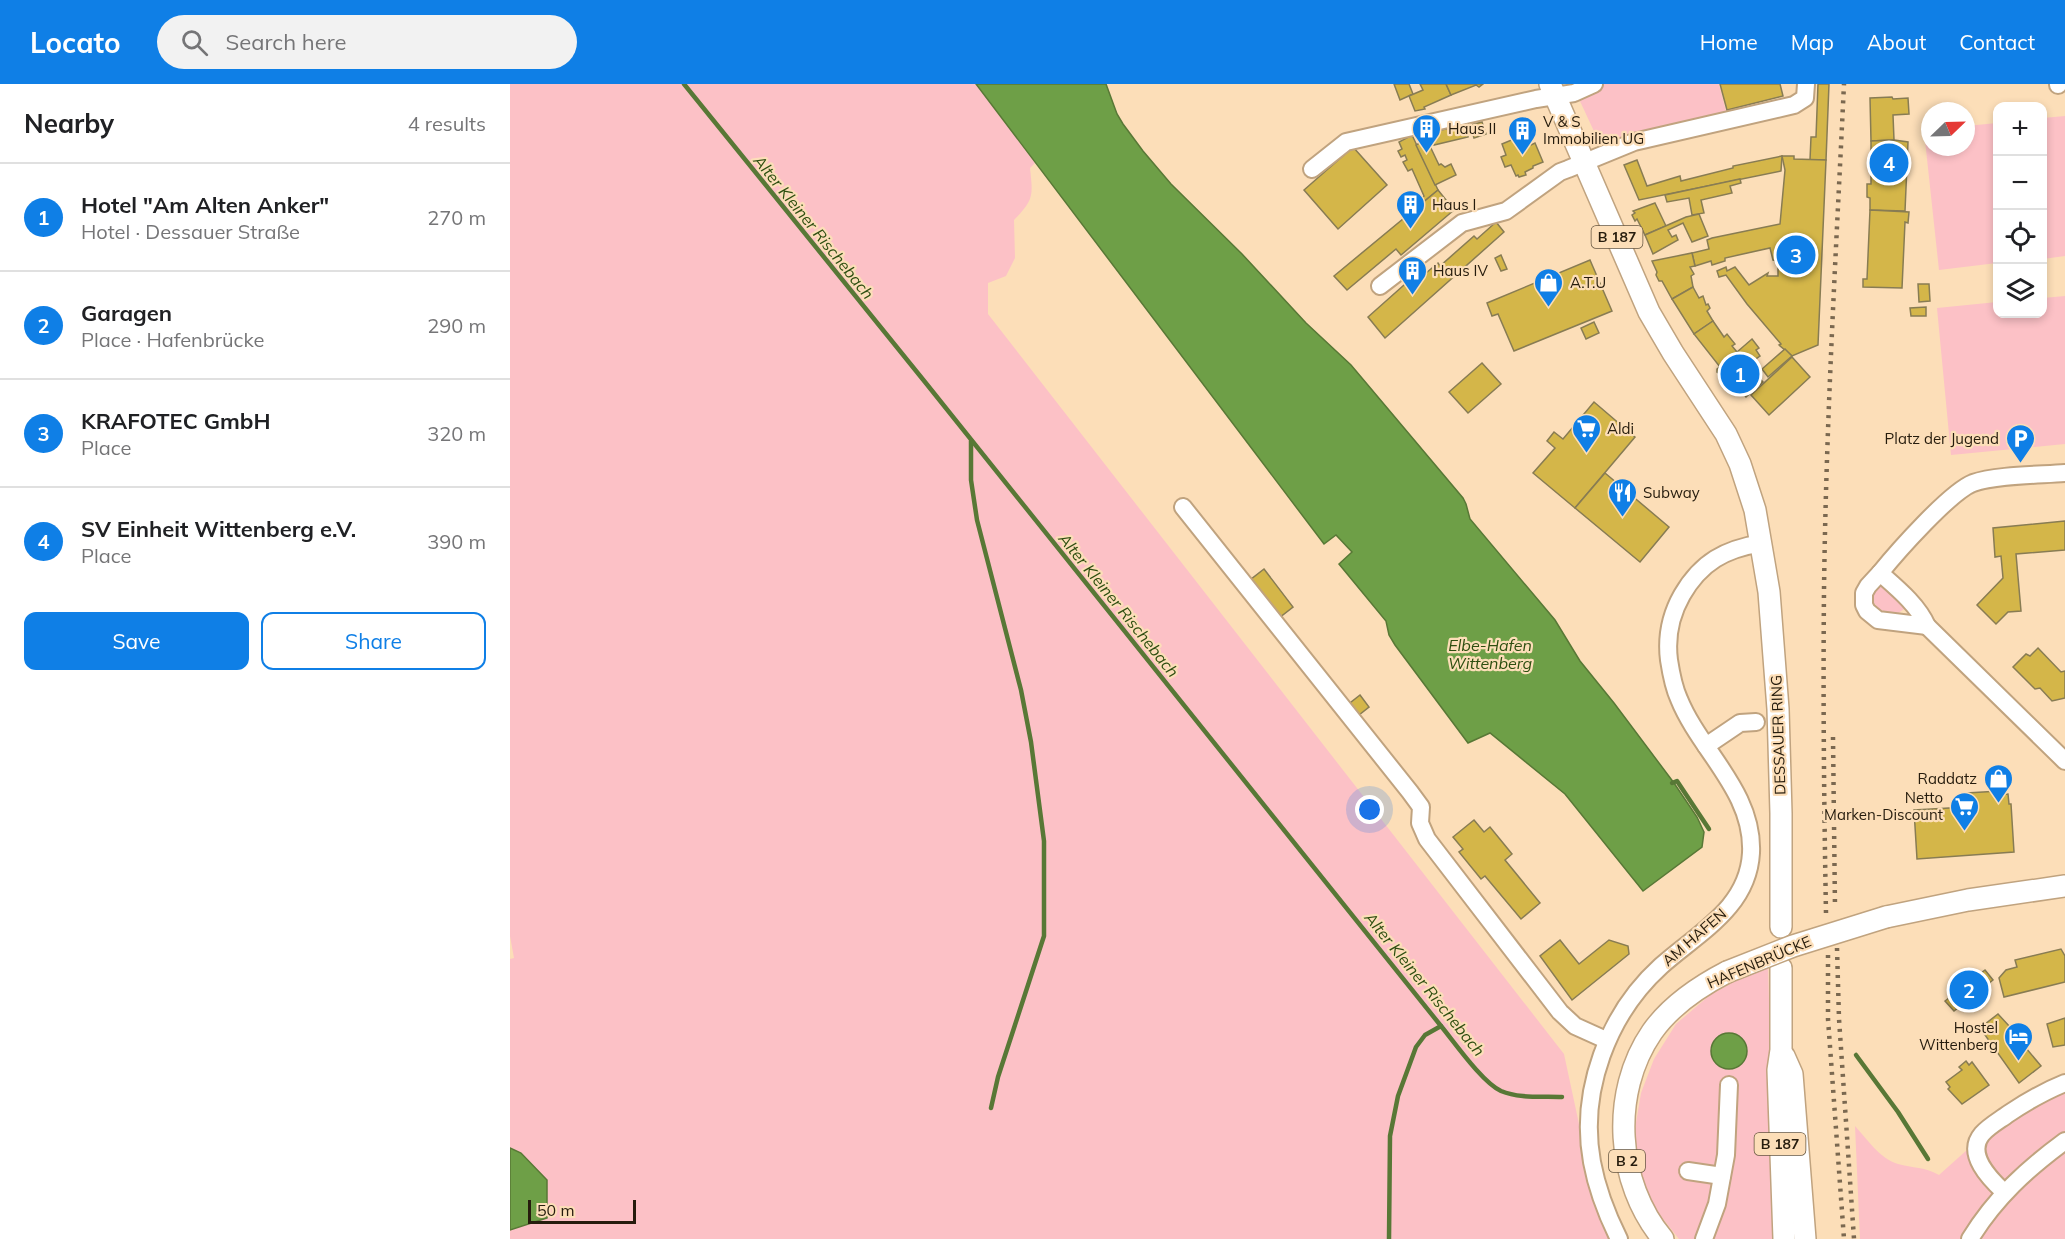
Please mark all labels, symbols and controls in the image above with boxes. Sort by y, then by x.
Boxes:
search box [157,15,577,69]
text: Locato [30,25,121,60]
icon: search [178,26,211,59]
text: Search here [226,28,346,56]
text: Home [1700,29,1758,55]
text: Map [1791,29,1834,55]
text: About [1867,29,1926,55]
text: Contact [1959,29,2035,55]
north arrow [1921,102,1975,156]
map controls [1993,102,2047,318]
button: + [1993,102,2047,156]
text: Nearby [24,107,114,140]
text: 4 results [408,111,486,136]
building icon: Haus II [1411,112,1443,154]
place label: V & S Immobilien UG [1543,112,1644,148]
building icon: V & S Immobilien UG [1506,114,1538,156]
place label: Haus II [1448,119,1496,138]
pin: 4 [1870,140,1908,185]
water label: Alter Kleiner Rischebach [749,150,878,303]
button: − [1993,156,2047,210]
building icon: Haus I [1395,188,1427,230]
text: Hotel "Am Alten Anker" [81,191,329,219]
place label: Haus I [1432,195,1476,214]
text: 1 [38,205,50,230]
text: 270 m [427,205,486,230]
button: locate [1993,210,2047,264]
text: Hotel · Dessauer Straße [81,219,300,244]
road number: B 187 [1592,226,1642,248]
pin: 3 [1776,232,1816,278]
building icon: Haus IV [1396,254,1428,296]
place label: Haus IV [1433,261,1488,280]
button: layers [1993,264,2047,318]
shop icon: A.T.U [1533,266,1565,308]
place label: A.T.U [1570,273,1606,292]
text: Garagen [81,299,172,327]
text: 2 [38,313,50,338]
text: 290 m [427,313,486,338]
text: Place · Hafenbrücke [81,327,264,352]
pin: 1 [1720,352,1760,396]
text: KRAFOTEC GmbH [81,407,271,435]
supermarket icon: Aldi [1570,412,1602,454]
place label: Aldi [1607,419,1634,438]
text: 3 [38,421,50,446]
text: 320 m [427,421,486,446]
parking icon: Platz der Jugend [2004,422,2036,464]
place label: Platz der Jugend [1885,429,1999,448]
text: Place [81,435,131,460]
restaurant icon: Subway [1606,476,1638,518]
place label: Subway [1643,483,1700,502]
text: SV Einheit Wittenberg e.V. [81,515,356,543]
water label: Alter Kleiner Rischebach [1054,528,1183,681]
text: 4 [38,529,50,554]
text: 390 m [427,529,486,554]
text: Place [81,543,131,568]
button: Save [24,612,249,670]
button: Share [261,612,486,670]
water label: Elbe-Hafen Wittenberg [1448,635,1532,673]
street label: DESSAUER RING [1766,675,1790,795]
shop icon: Raddatz [1982,762,2014,804]
place label: Raddatz [1918,769,1977,788]
place label: Netto Marken-Discount [1824,788,1943,824]
supermarket icon: Netto Marken-Discount [1948,790,1980,832]
your location [1355,795,1384,824]
street label: AM HAFEN [1658,904,1730,970]
water label: Alter Kleiner Rischebach [1360,907,1489,1060]
street label: HAFENBRÜCKE [1704,931,1814,992]
pin: 2 [1950,968,1988,1012]
place label: Hostel Wittenberg [1919,1018,1998,1054]
hotel icon: Hostel Wittenberg [2003,1020,2035,1062]
road number: B 187 [1754,1133,1806,1155]
road number: B 2 [1609,1150,1645,1172]
scale bar [528,1197,636,1224]
text: 50 m [537,1200,574,1220]

